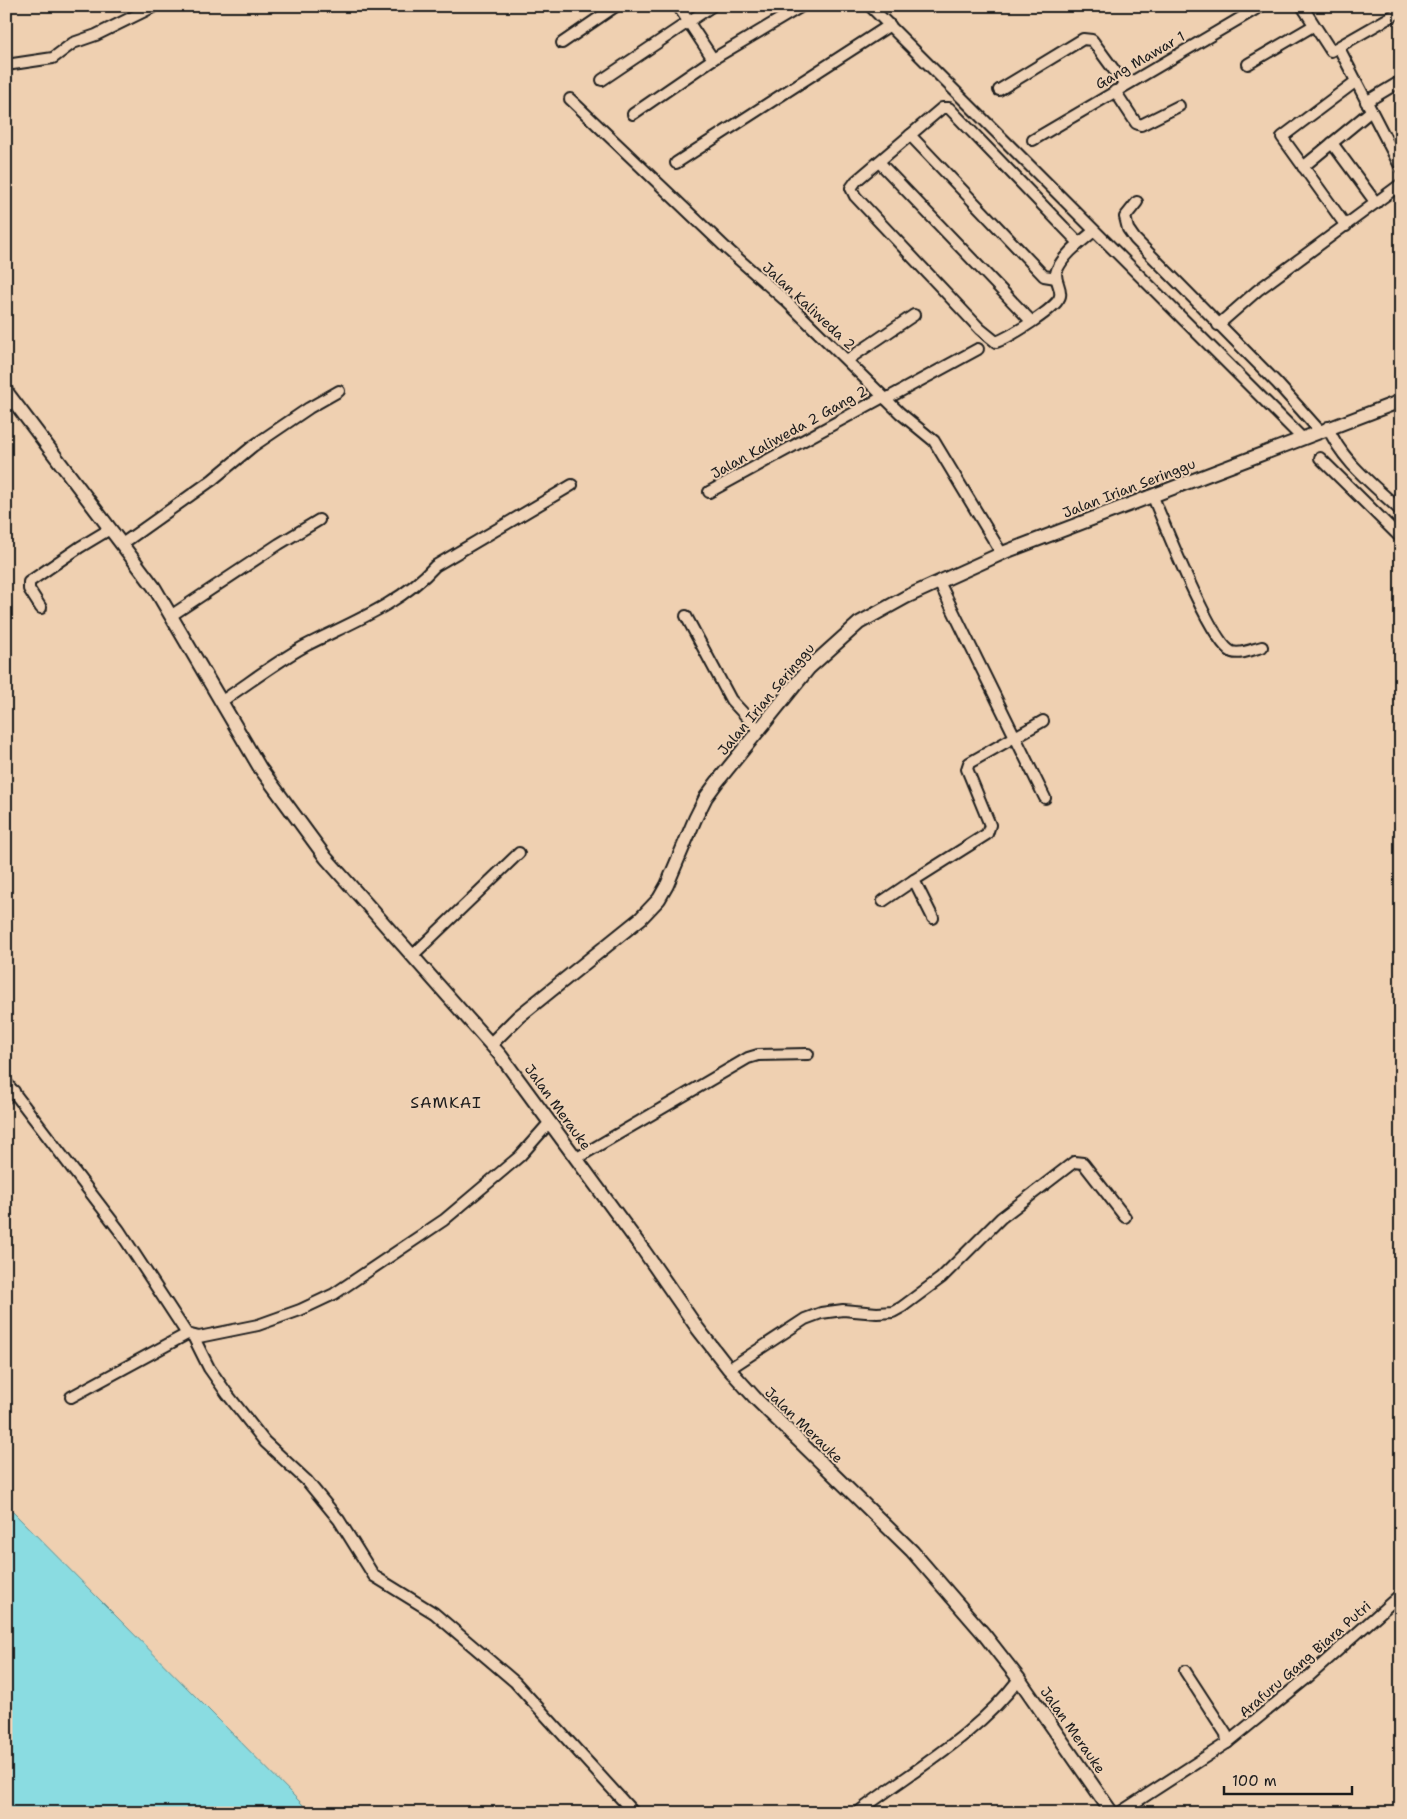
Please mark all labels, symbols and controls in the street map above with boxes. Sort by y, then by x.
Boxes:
street label: Gang Mawar 1 [1092,27,1188,93]
street label: Jalan Kaliweda 2 [759,258,859,354]
street label: Jalan Kaliweda 2 Gang 2 [708,381,870,483]
street label: Jalan Irian Seringgu [1060,454,1198,522]
street label: Jalan Irian Seringgu [714,639,818,759]
street label: Jalan Merauke [521,1061,595,1154]
district label: SAMKAI [410,1092,482,1113]
street label: Jalan Merauke [761,1383,847,1467]
street label: Arafuru Gang Biara Putri [1235,1597,1375,1721]
street label: Jalan Merauke [1036,1683,1110,1777]
scale bar [1224,1764,1352,1796]
text: 100 m [1232,1771,1277,1791]

